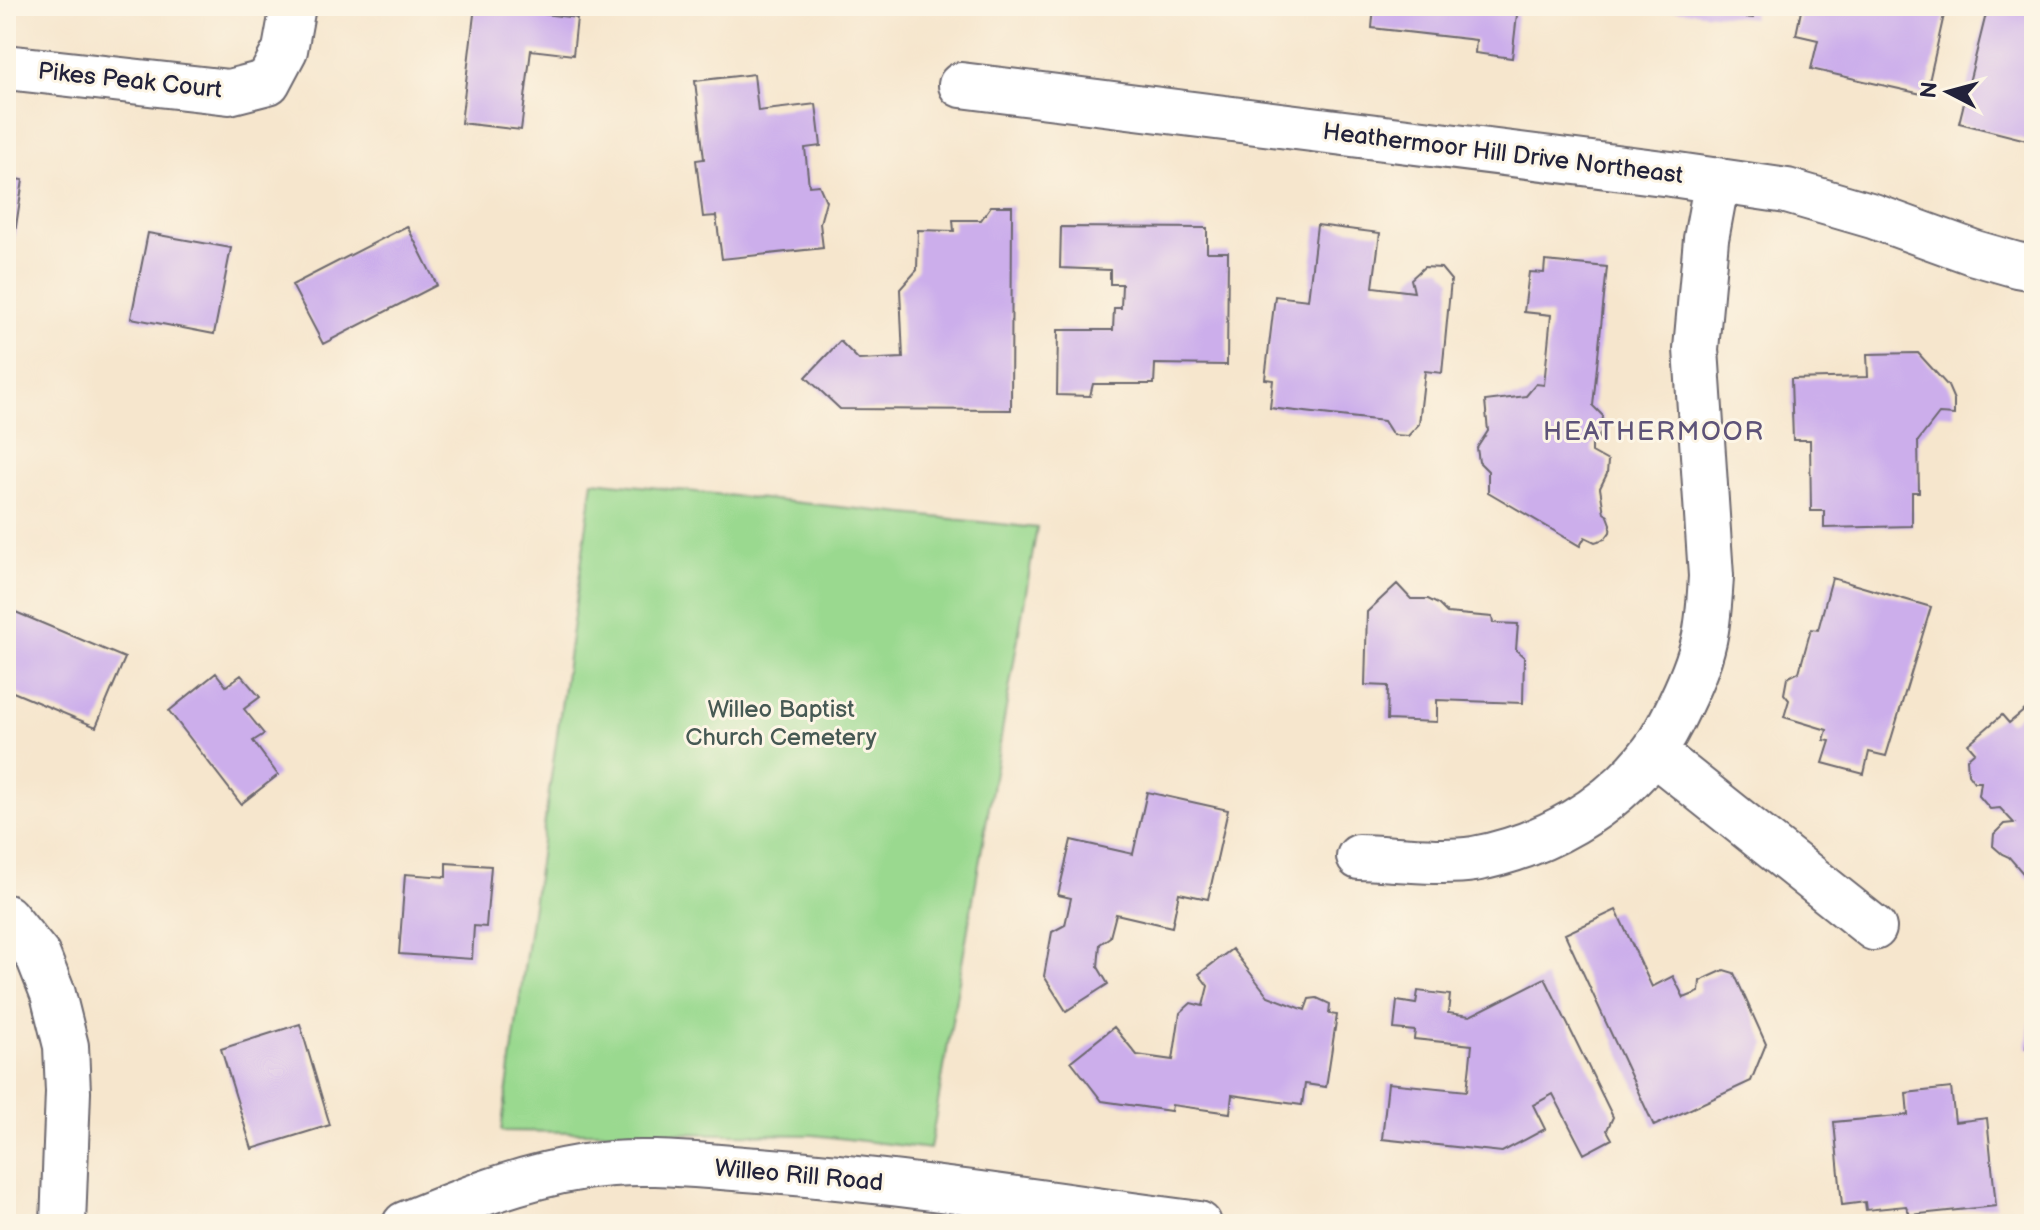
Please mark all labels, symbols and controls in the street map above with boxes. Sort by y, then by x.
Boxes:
north arrow [1908,52,1988,132]
street label: Pikes Peak Court [36,56,224,105]
text: N [1915,80,1944,100]
street label: Heathermoor Hill Drive Northeast [1321,117,1685,190]
district label: HEATHERMOOR [1543,417,1765,448]
park label: Willeo Baptist Church Cemetery [685,695,877,752]
street label: Willeo Rill Road [713,1154,884,1197]

